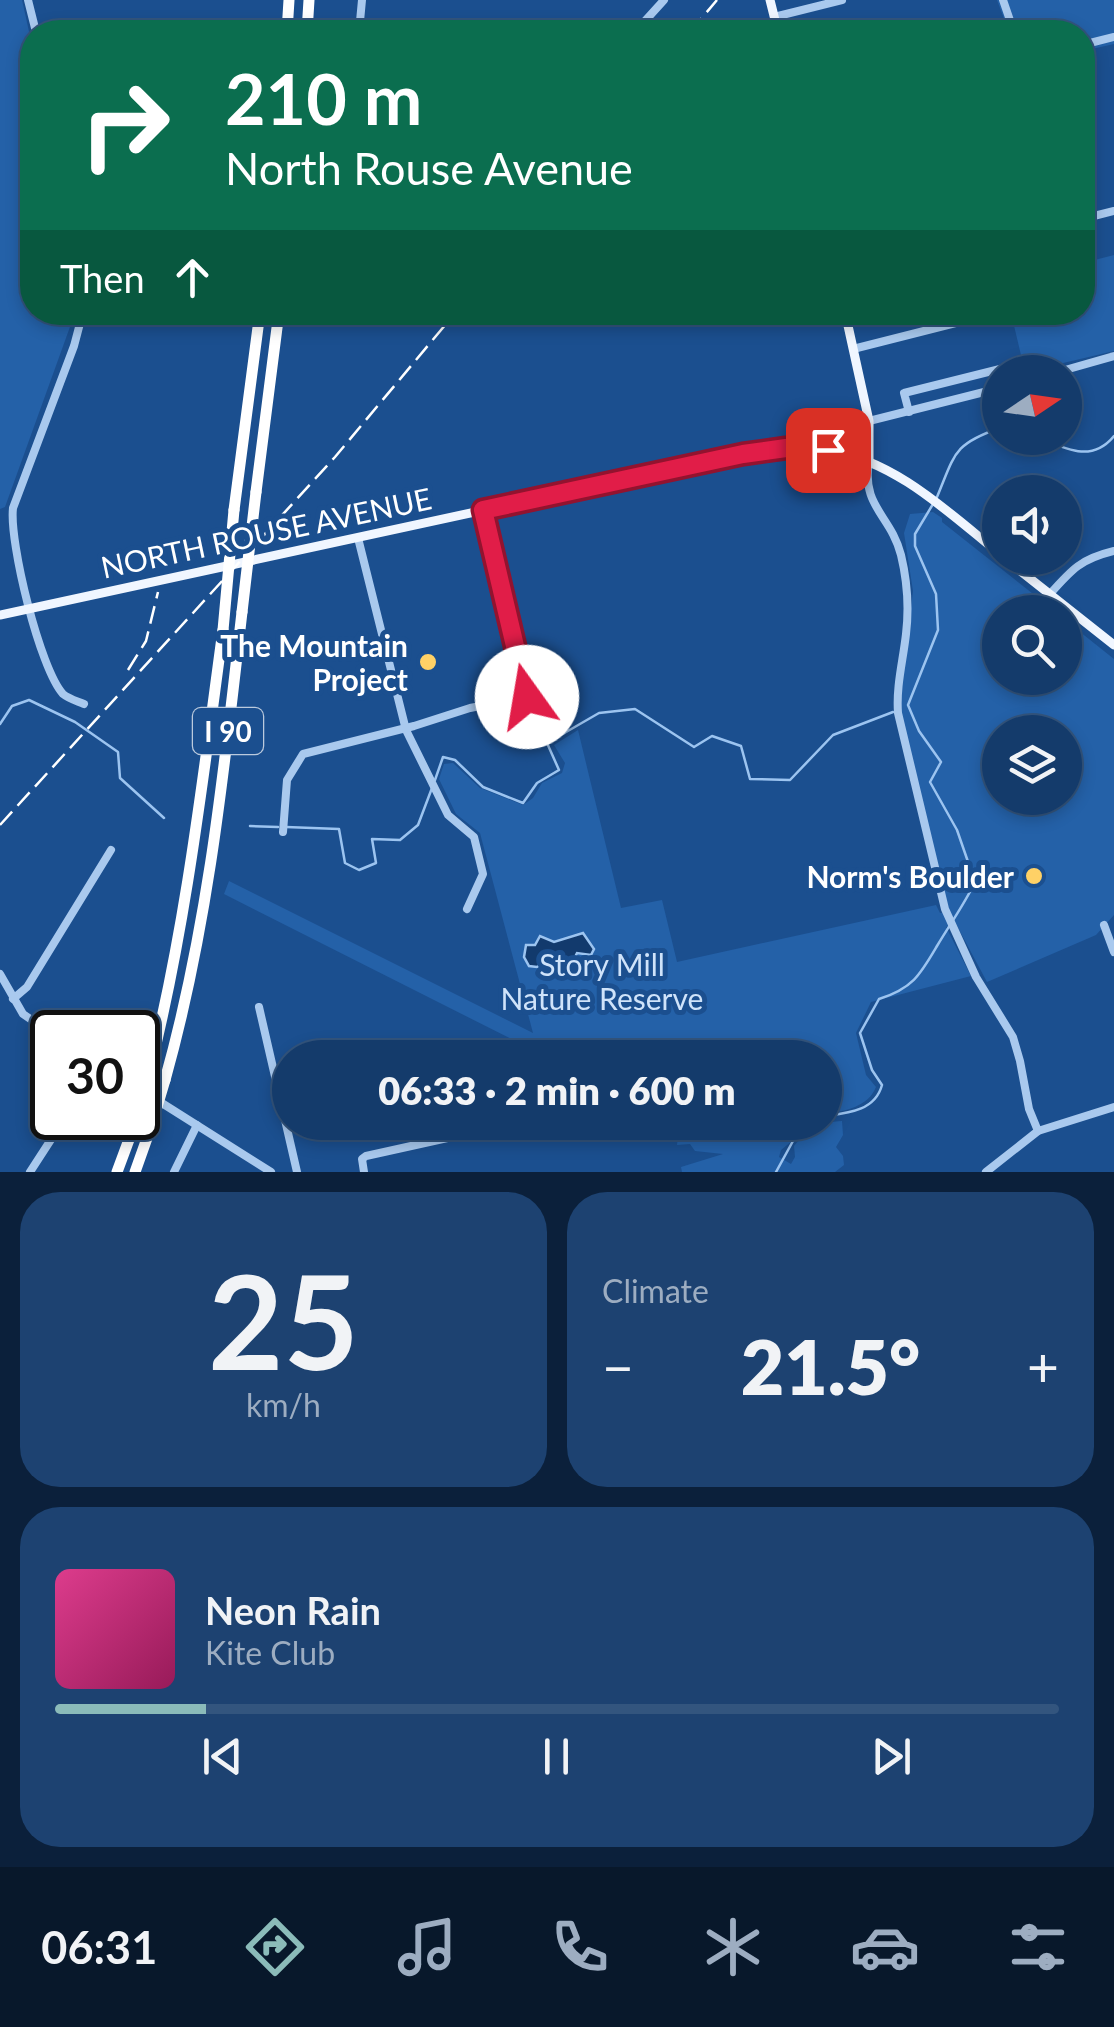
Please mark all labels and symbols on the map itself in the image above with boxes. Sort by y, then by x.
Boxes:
north arrow [982,355,1082,455]
pin [786,408,871,493]
street label: NORTH ROUSE AVENUE [98,479,434,585]
place label: The Mountain Project [220,627,408,697]
position arrow [475,645,579,749]
marker: The Mountain Project [417,651,439,673]
road number: I 90 [193,708,263,754]
place label: Norm's Boulder [806,858,1015,894]
marker: Norm's Boulder [1023,865,1045,887]
park label: Story Mill Nature Reserve [501,946,703,1016]
speed limit sign: 30 [30,1010,160,1140]

